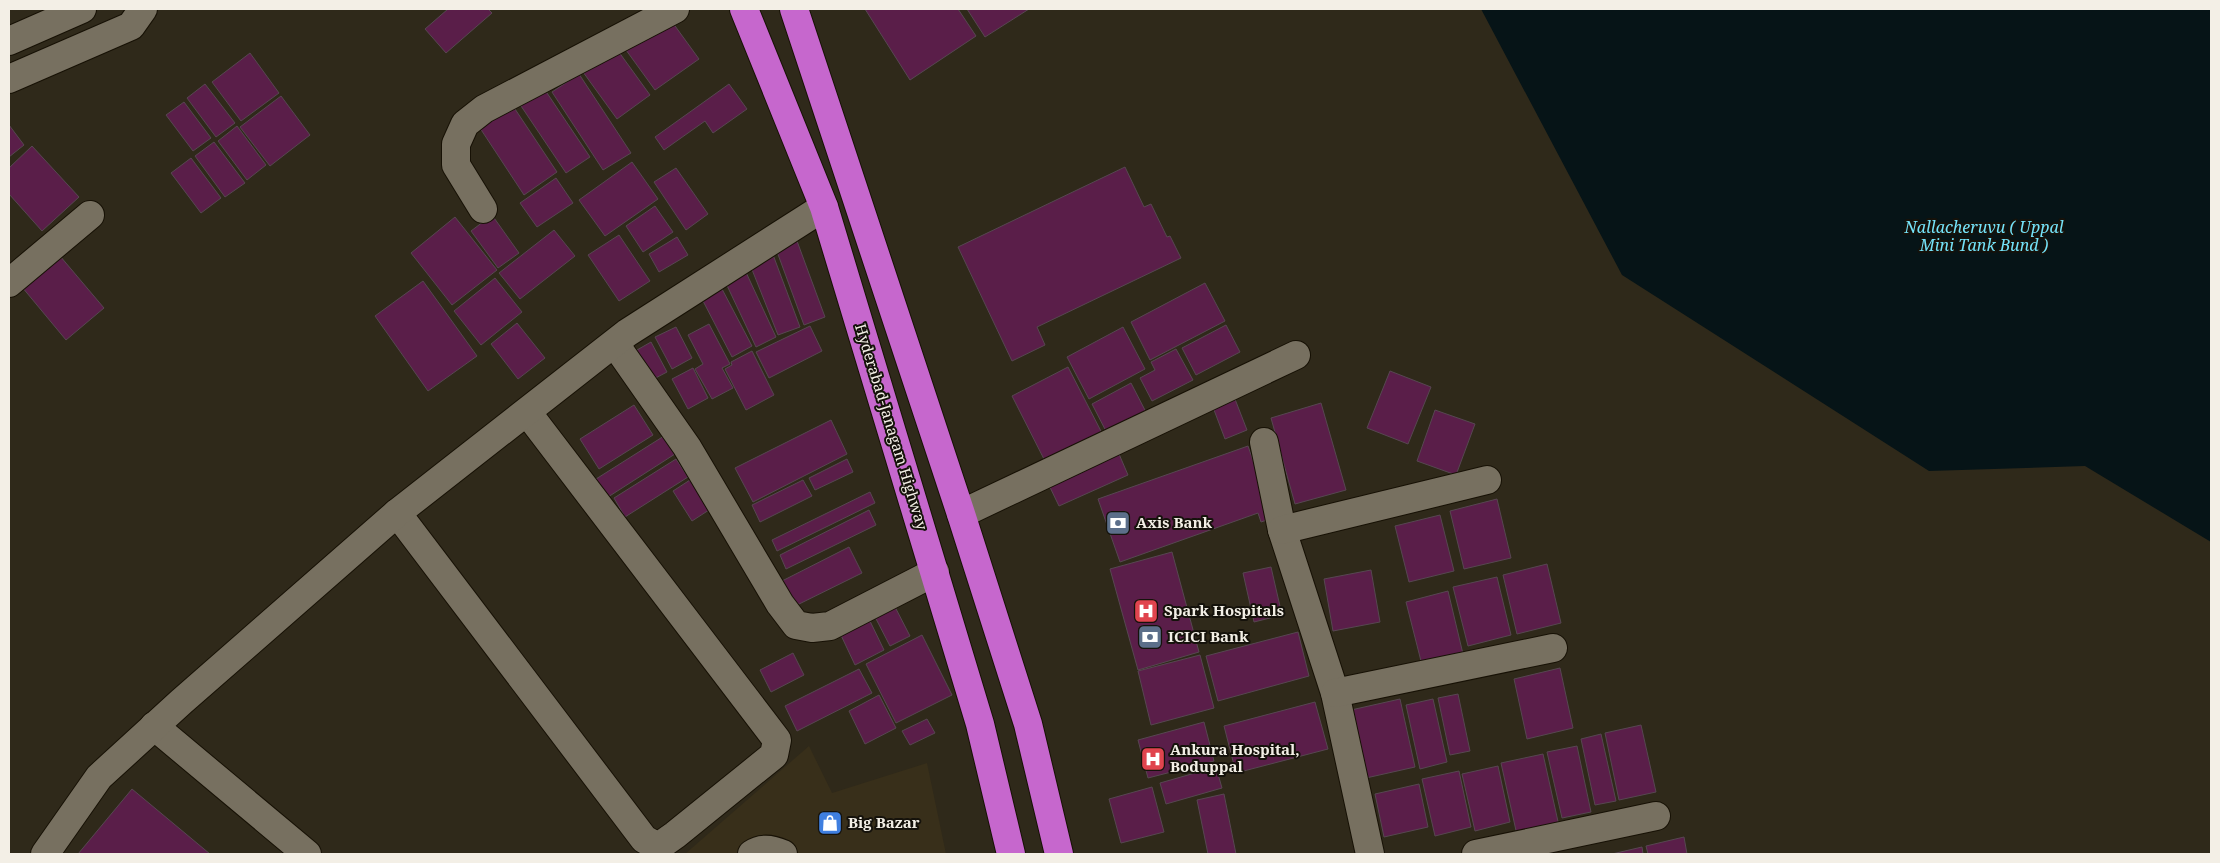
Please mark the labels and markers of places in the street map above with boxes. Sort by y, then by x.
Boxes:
bank icon: Axis Bank [1105,510,1131,536]
place label: Axis Bank [1136,512,1212,532]
hospital icon: Spark Hospitals [1133,598,1159,624]
place label: Spark Hospitals [1164,600,1284,620]
bank icon: ICICI Bank [1137,624,1163,650]
place label: ICICI Bank [1168,626,1249,646]
place label: Ankura Hospital, Boduppal [1170,739,1300,776]
hospital icon: Ankura Hospital, Boduppal [1140,746,1166,772]
shop icon: Big Bazar [817,810,843,836]
place label: Big Bazar [848,812,920,832]

